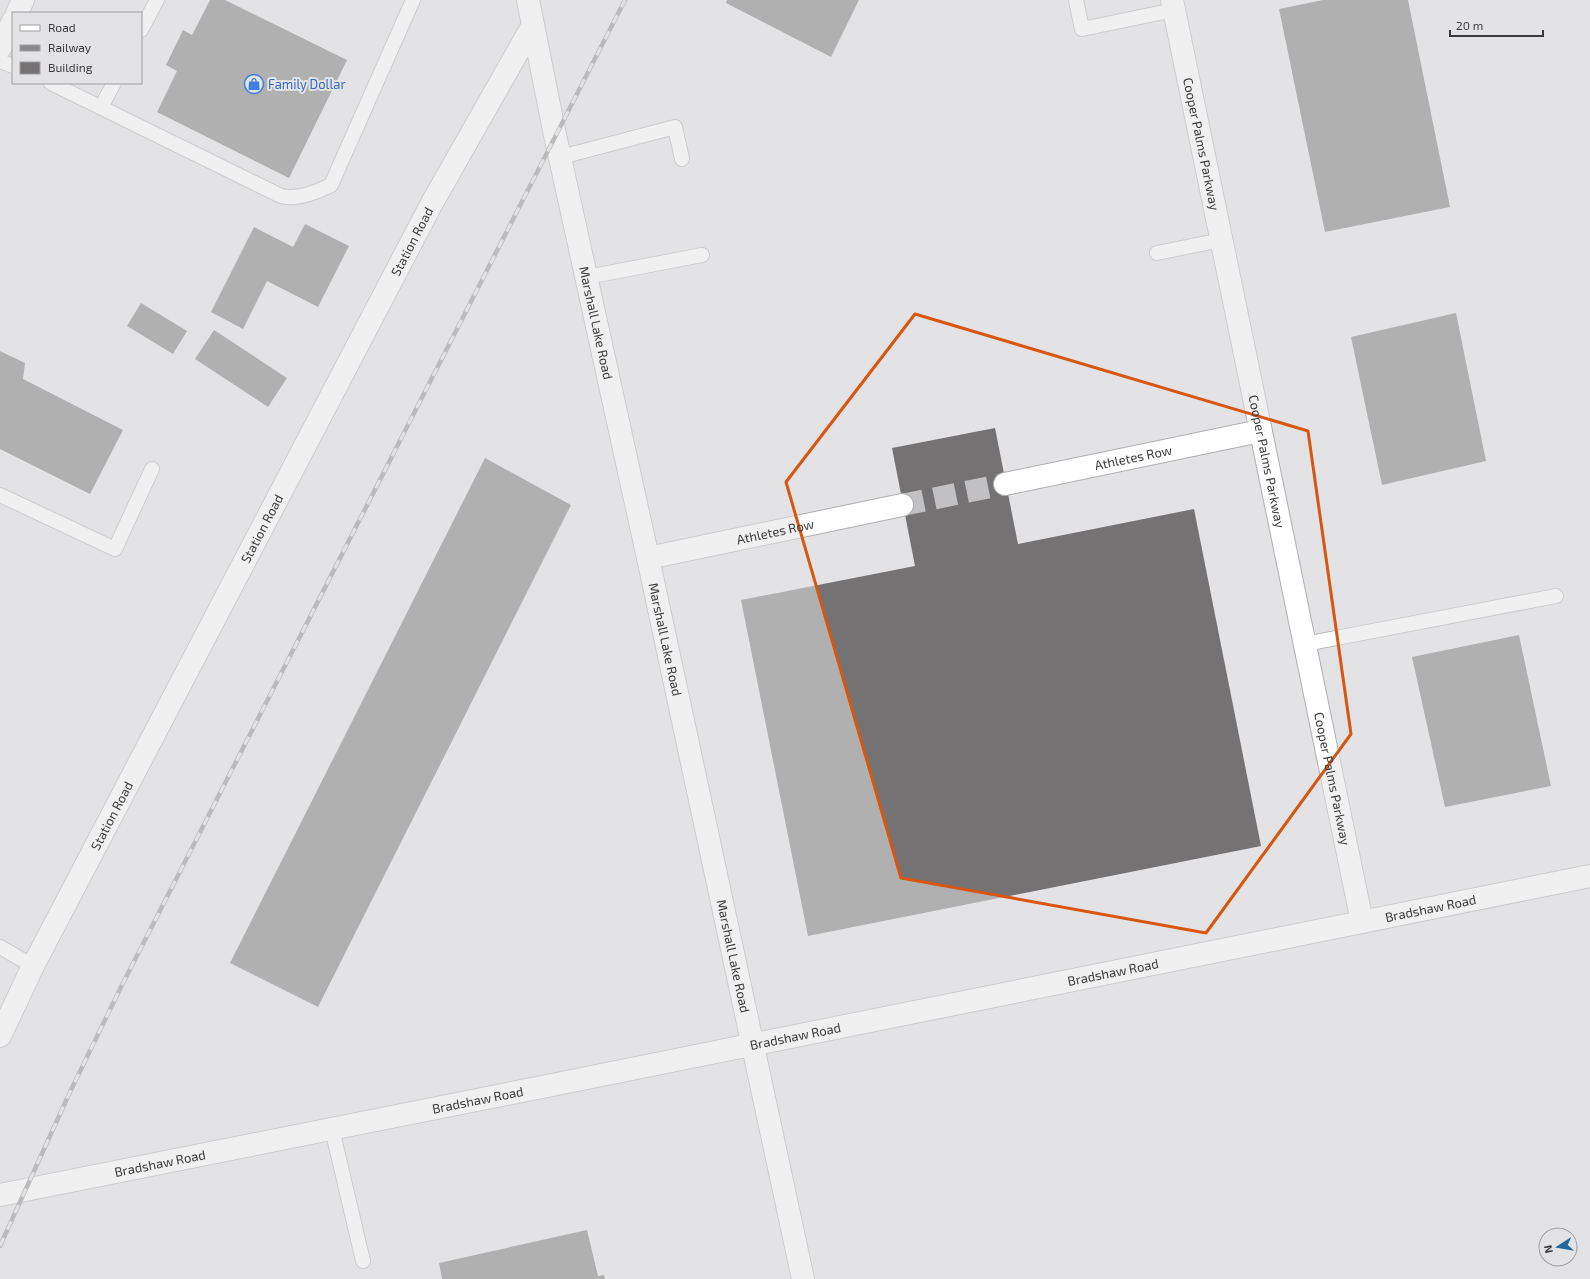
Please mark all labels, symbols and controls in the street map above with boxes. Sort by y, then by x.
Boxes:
legend [12,12,142,84]
scale bar [1450,12,1543,38]
text: 20 m [1456,18,1483,32]
text: Road [48,20,76,34]
text: Railway [48,40,92,54]
text: Building [48,60,93,74]
shop icon: Family Dollar [243,73,265,95]
place label: Family Dollar [268,76,346,92]
street label: Cooper Palms Parkway [1180,76,1223,212]
street label: Station Road [387,204,436,279]
street label: Marshall Lake Road [576,265,617,381]
street label: Cooper Palms Parkway [1246,393,1289,529]
street label: Athletes Row [1093,441,1174,473]
street label: Station Road [237,492,286,566]
street label: Athletes Row [735,516,816,547]
street label: Marshall Lake Road [646,581,685,698]
street label: Cooper Palms Parkway [1311,711,1354,847]
street label: Station Road [87,779,136,853]
street label: Bradshaw Road [1384,891,1477,925]
street label: Marshall Lake Road [714,898,754,1014]
street label: Bradshaw Road [1066,955,1160,989]
street label: Bradshaw Road [748,1019,842,1053]
street label: Bradshaw Road [431,1083,525,1117]
street label: Bradshaw Road [113,1146,207,1180]
north arrow [1538,1227,1578,1267]
text: N [1541,1244,1555,1254]

